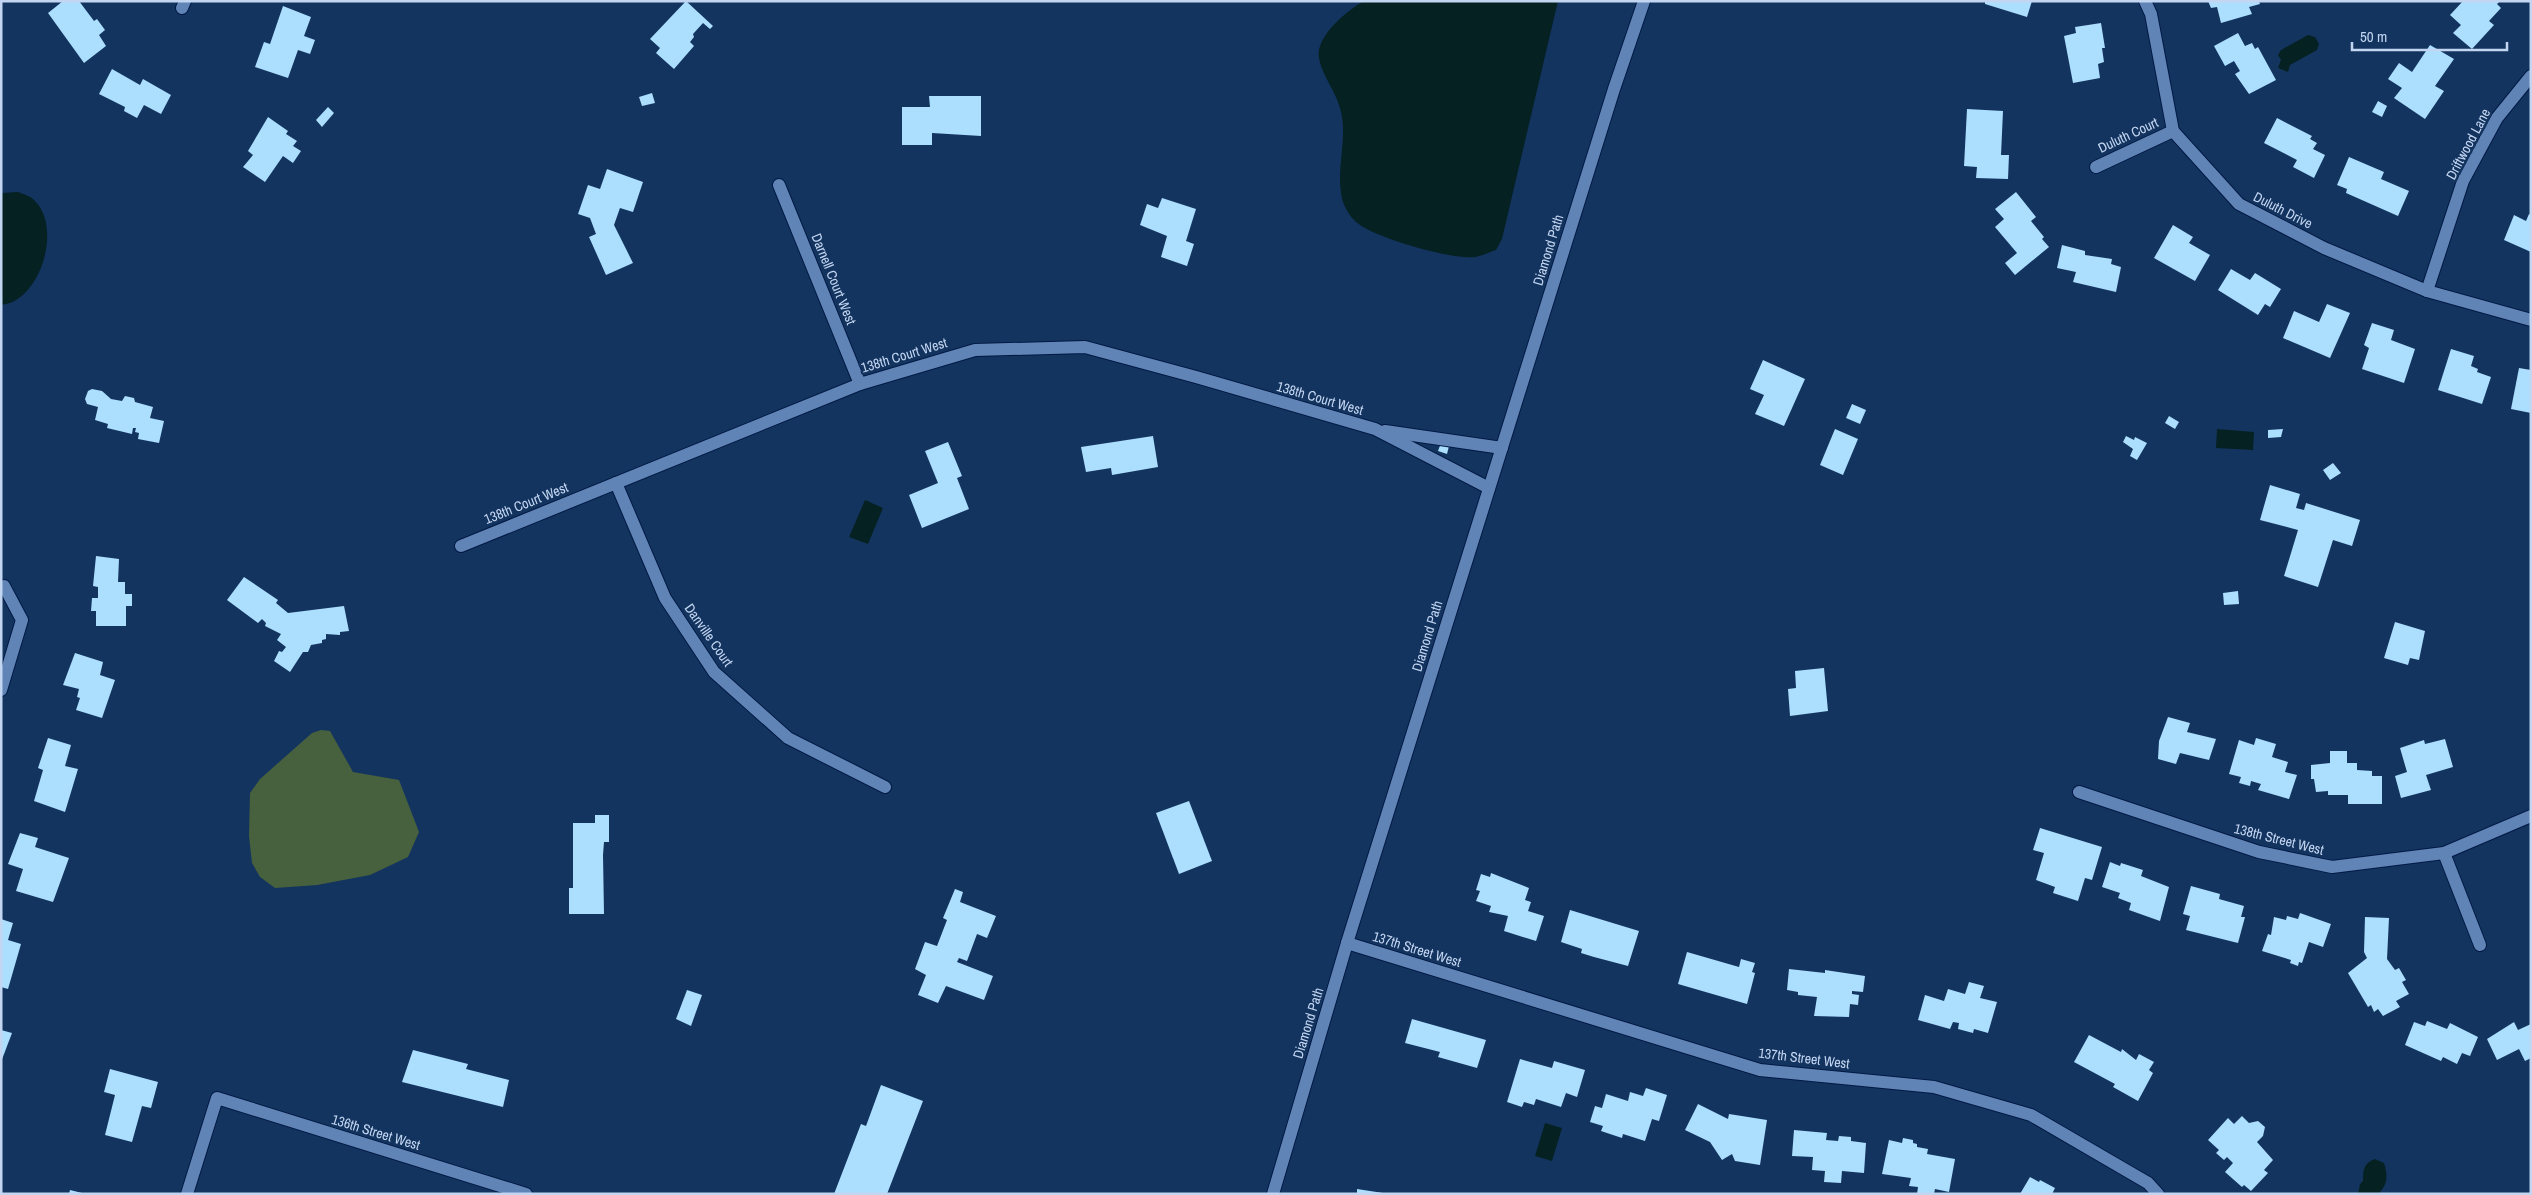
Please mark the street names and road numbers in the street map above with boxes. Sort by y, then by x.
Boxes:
street label: Driftwood Lane [2442,105,2494,183]
street label: Duluth Court [2095,113,2161,157]
street label: Duluth Drive [2250,187,2316,233]
street label: Diamond Path [1529,212,1567,288]
street label: Darnell Court West [808,231,860,327]
street label: 138th Court West [859,333,949,377]
street label: 138th Court West [1275,377,1365,419]
street label: 138th Court West [481,478,571,528]
street label: Diamond Path [1408,598,1446,674]
street label: Danville Court [681,600,737,670]
street label: 138th Street West [2232,819,2326,859]
street label: 137th Street West [1371,927,1463,971]
street label: Diamond Path [1289,985,1327,1061]
street label: 137th Street West [1757,1043,1851,1073]
street label: 136th Street West [330,1110,422,1154]

